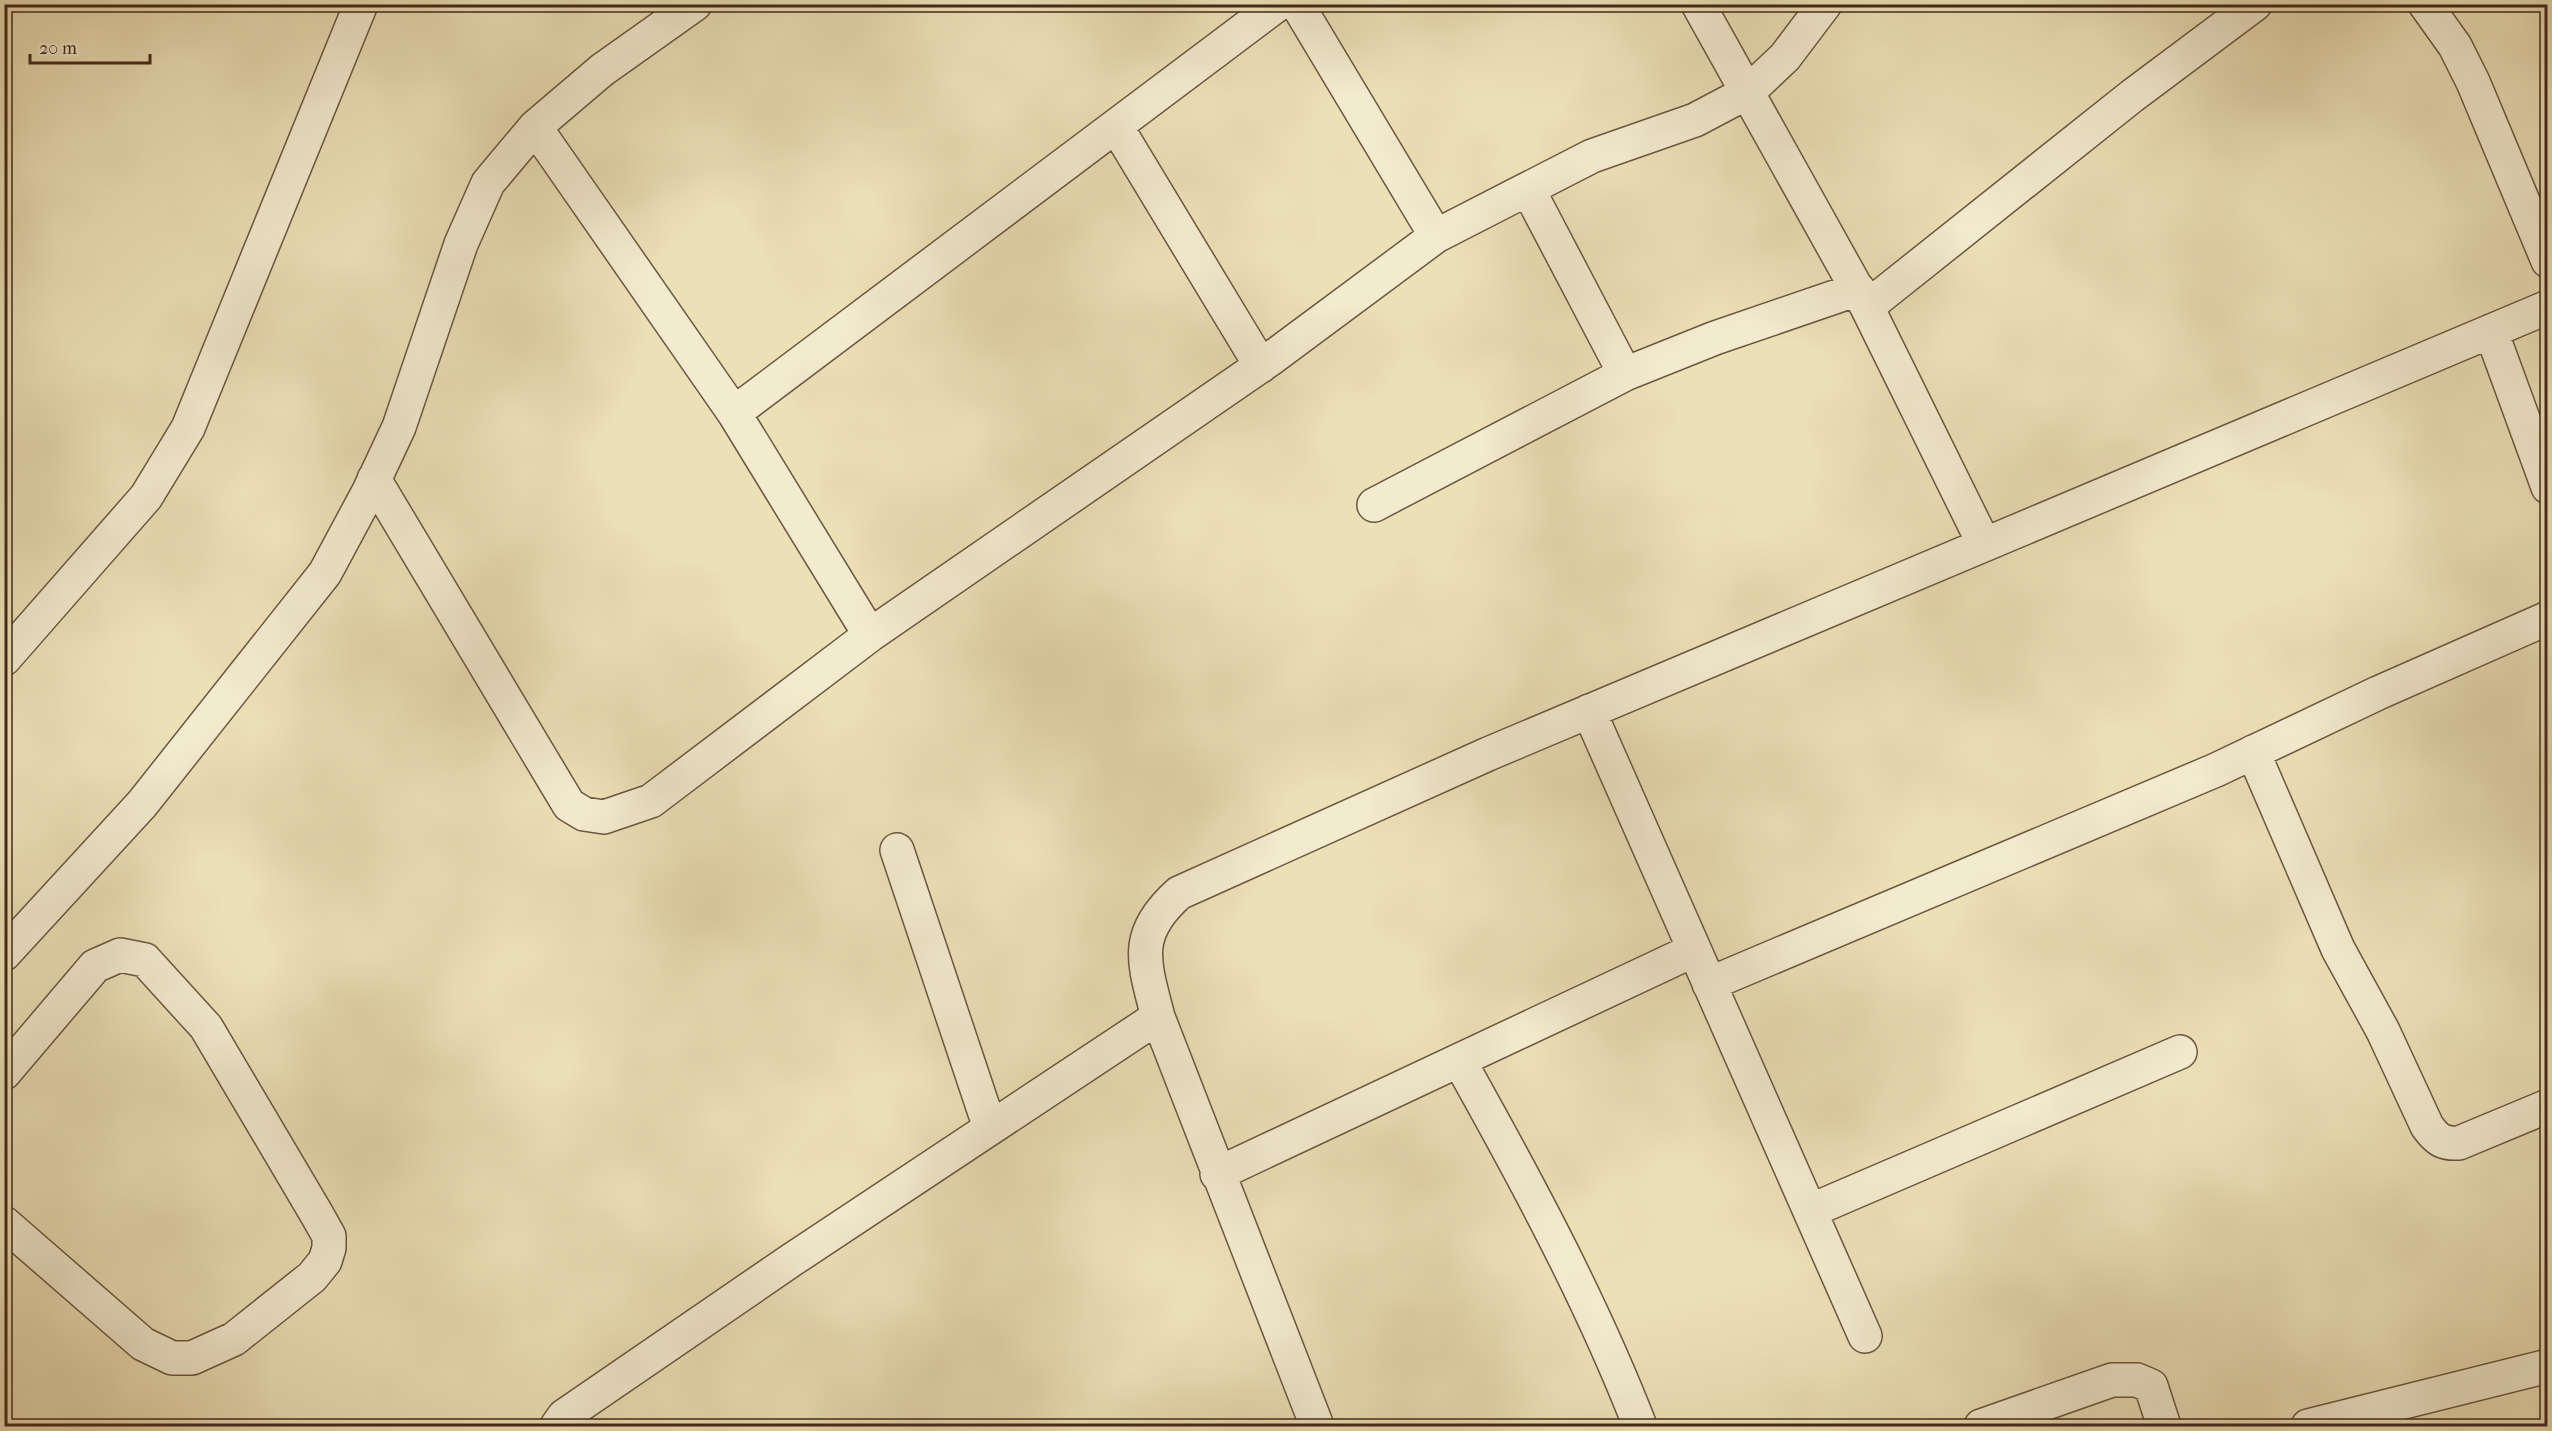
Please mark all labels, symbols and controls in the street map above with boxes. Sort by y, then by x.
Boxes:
scale bar [30,27,150,65]
text: 20 m [39,38,77,59]

